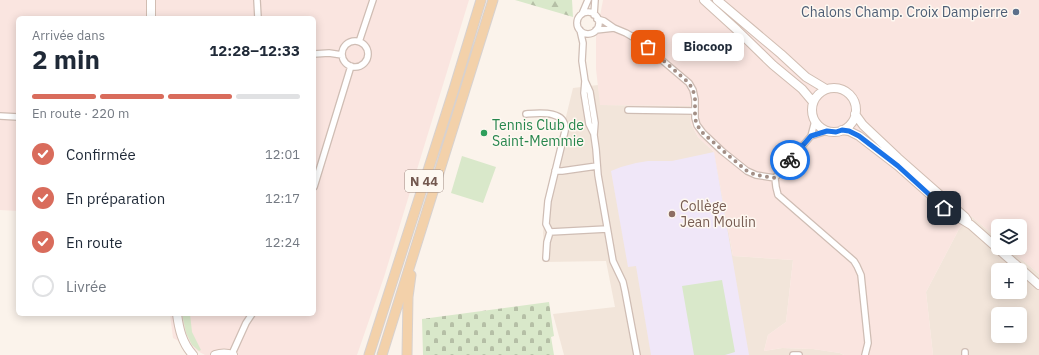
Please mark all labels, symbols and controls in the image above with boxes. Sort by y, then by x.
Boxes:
place label: Chalons Champ. Croix Dampierre [801,3,1008,21]
marker: Chalons Champ. Croix Dampierre [1011,7,1021,17]
text: Arrivée dans [32,27,105,44]
pin [631,30,665,64]
callout: Biocoop [672,33,744,61]
icon: bag [637,36,659,58]
text: Biocoop [684,38,732,55]
text: 12:28–12:33 [209,41,300,60]
text: 2 min [32,42,100,76]
text: En route · 220 m [32,105,129,122]
place label: Tennis Club de Saint-Memmie [492,116,584,150]
marker: Tennis Club de Saint-Memmie [479,128,489,138]
courier [770,140,810,180]
icon: check [32,143,54,165]
text: Confirmée [66,145,136,164]
text: 12:01 [265,146,300,163]
icon: bike [779,149,801,171]
road number: N 44 [405,170,443,192]
icon: check [32,187,54,209]
text: En préparation [66,189,165,208]
text: 12:17 [265,190,300,207]
pin [927,191,961,225]
place label: Collège Jean Moulin [680,197,756,231]
icon: home [933,197,955,219]
marker: Collège Jean Moulin [667,209,677,219]
map controls [991,219,1027,343]
button: layers [991,219,1027,255]
icon: check [32,231,54,253]
text: En route [66,233,123,252]
text: 12:24 [265,234,300,251]
button: + [991,263,1027,299]
text: Livrée [66,277,107,296]
button: − [991,307,1027,343]

